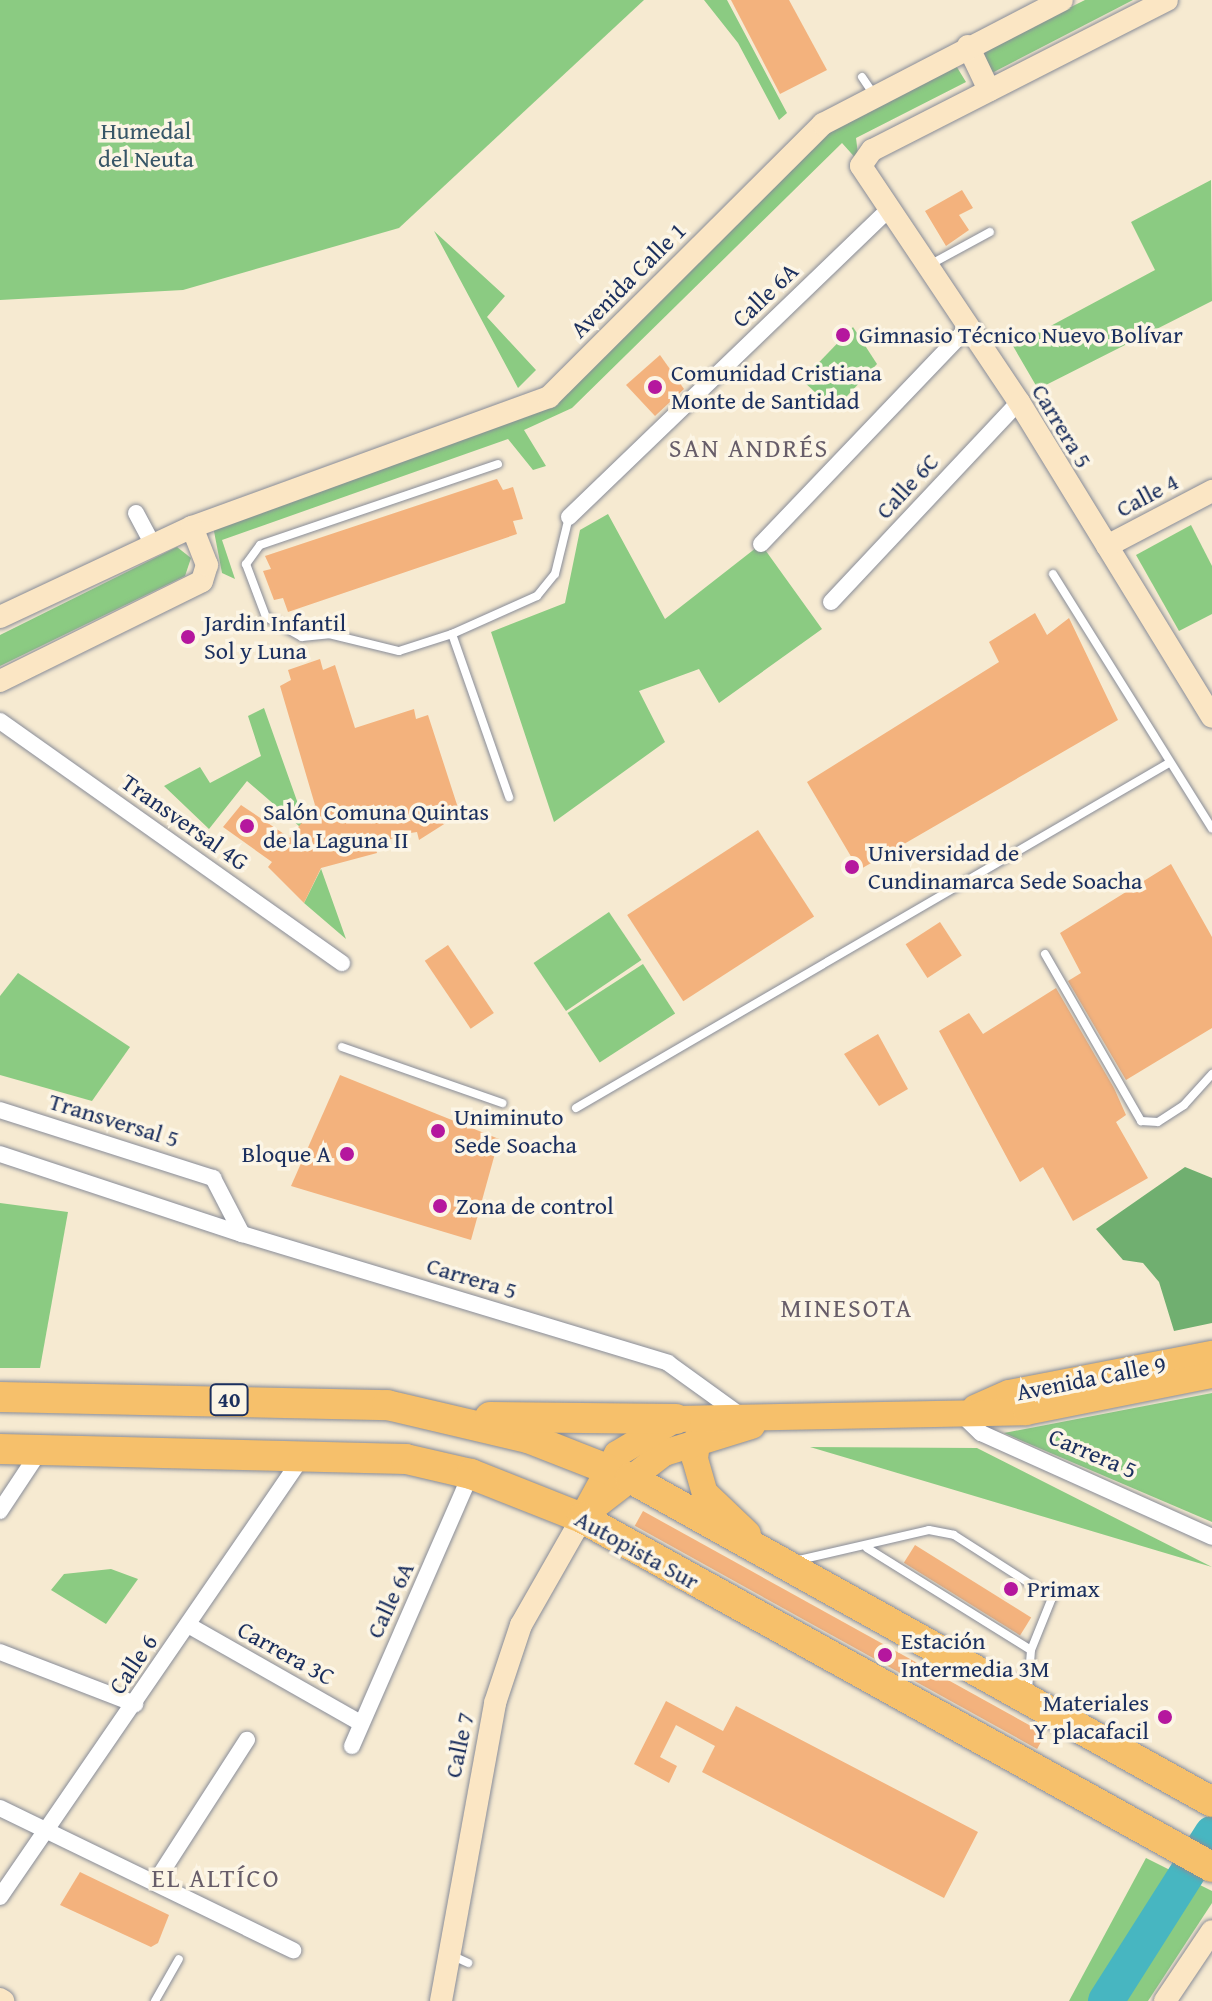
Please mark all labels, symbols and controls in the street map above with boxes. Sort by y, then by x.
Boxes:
park label: Humedal del Neuta [98,117,194,173]
street label: Avenida Calle 1 [564,216,692,344]
street label: Calle 6A [726,257,804,333]
place label: Gimnasio Técnico Nuevo Bolívar [859,321,1183,349]
marker: Gimnasio Técnico Nuevo Bolívar [834,326,852,344]
place label: Comunidad Cristiana Monte de Santidad [671,359,882,415]
marker: Comunidad Cristiana Monte de Santidad [646,378,664,396]
street label: Carrera 5 [1026,379,1098,473]
district label: SAN ANDRÉS [669,432,829,464]
street label: Calle 6C [870,447,944,525]
street label: Calle 4 [1111,467,1183,523]
place label: Jardin Infantil Sol y Luna [204,609,346,665]
marker: Jardin Infantil Sol y Luna [179,628,197,646]
street label: Transversal 4G [116,768,254,876]
place label: Salón Comuna Quintas de la Laguna II [263,798,489,854]
marker: Salón Comuna Quintas de la Laguna II [238,817,256,835]
place label: Universidad de Cundinamarca Sede Soacha [868,839,1142,895]
marker: Universidad de Cundinamarca Sede Soacha [843,858,861,876]
street label: Transversal 5 [46,1087,182,1153]
place label: Uniminuto Sede Soacha [454,1103,577,1159]
marker: Uniminuto Sede Soacha [429,1122,447,1140]
place label: Bloque A [242,1140,331,1168]
marker: Bloque A [338,1145,356,1163]
place label: Zona de control [456,1192,614,1220]
marker: Zona de control [431,1197,449,1215]
street label: Carrera 5 [423,1251,521,1305]
district label: MINESOTA [781,1292,913,1324]
street label: Avenida Calle 9 [1014,1349,1168,1407]
road number: 40 [209,1382,249,1418]
street label: Carrera 5 [1045,1422,1141,1484]
street label: Autopista Sur [570,1504,704,1596]
street label: Calle 6A [360,1557,420,1643]
place label: Primax [1027,1575,1100,1603]
marker: Primax [1002,1580,1020,1598]
street label: Carrera 3C [233,1615,339,1691]
place label: Estación Intermedia 3M [901,1627,1050,1683]
street label: Calle 6 [103,1629,163,1699]
marker: Estación Intermedia 3M [876,1646,894,1664]
place label: Materiales Y placafacil [1033,1689,1149,1745]
marker: Materiales Y placafacil [1156,1708,1174,1726]
street label: Calle 7 [438,1710,480,1780]
district label: EL ALTÍCO [152,1862,280,1894]

